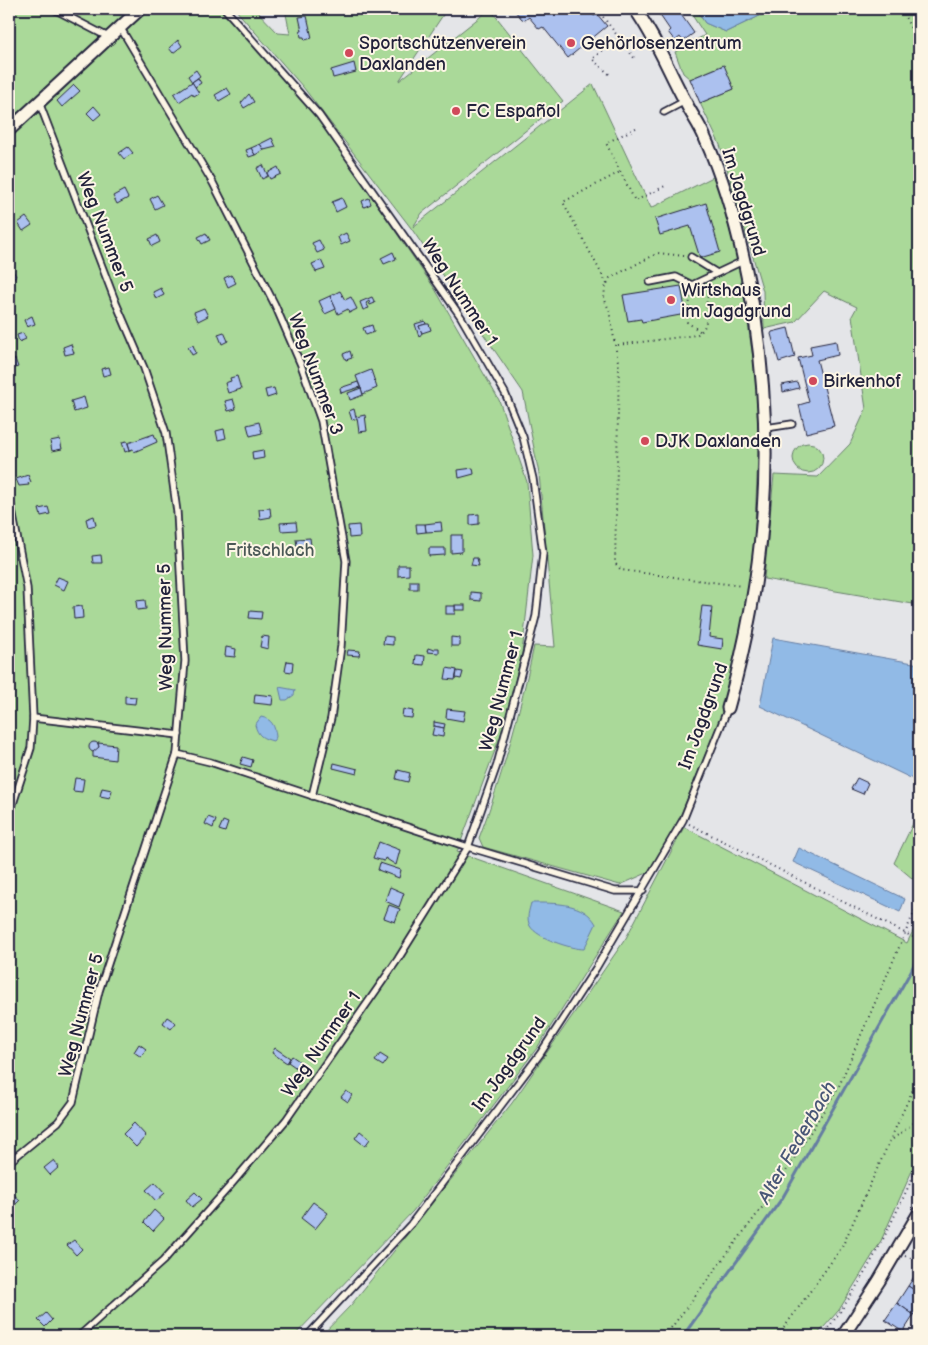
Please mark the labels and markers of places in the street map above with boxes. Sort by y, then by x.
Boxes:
place label: Sportschützenverein Daxlanden [359,33,526,75]
place label: Gehörlosenzentrum [581,33,742,54]
marker: Gehörlosenzentrum [565,37,577,49]
marker: Sportschützenverein Daxlanden [343,47,355,59]
place label: FC Español [466,101,560,122]
marker: FC Español [450,105,462,117]
place label: Wirtshaus im Jagdgrund [681,280,791,322]
marker: Wirtshaus im Jagdgrund [665,294,677,306]
place label: Birkenhof [823,371,901,392]
marker: Birkenhof [807,375,819,387]
place label: DJK Daxlanden [655,431,781,452]
marker: DJK Daxlanden [639,435,651,447]

